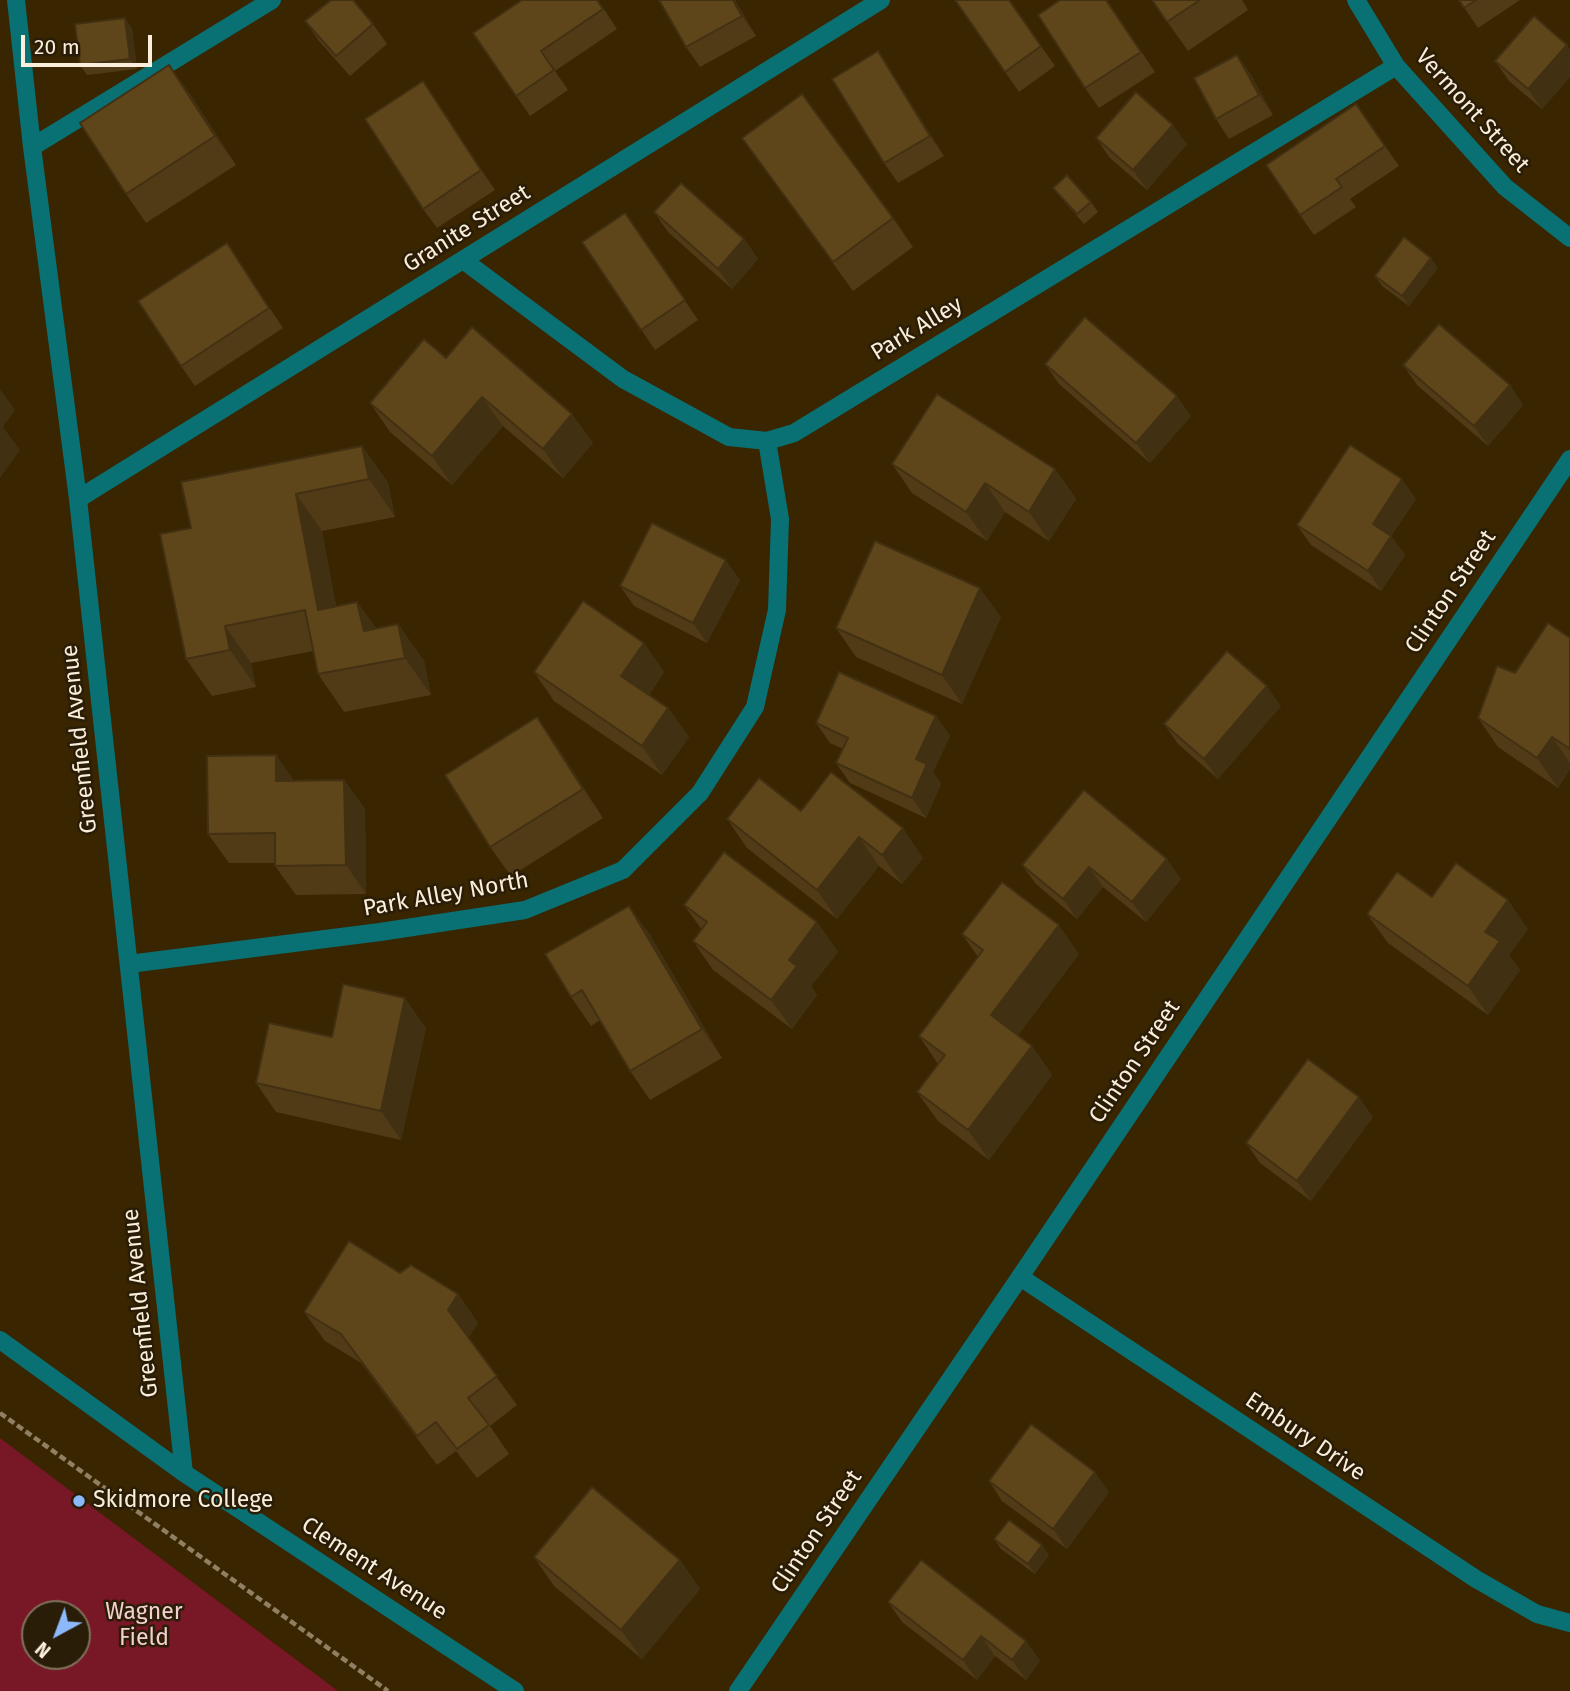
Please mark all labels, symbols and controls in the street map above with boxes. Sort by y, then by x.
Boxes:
scale bar [24,21,156,65]
text: 20 m [34,34,80,60]
street label: Vermont Street [1409,43,1535,179]
street label: Granite Street [399,179,535,279]
street label: Park Alley [866,291,968,367]
street label: Clinton Street [1400,525,1502,659]
street label: Greenfield Avenue [56,643,104,835]
street label: Park Alley North [361,867,531,923]
street label: Clinton Street [1084,995,1186,1129]
street label: Greenfield Avenue [117,1207,165,1399]
street label: Embury Drive [1240,1387,1370,1487]
street label: Clinton Street [766,1465,868,1599]
place label: Skidmore College [93,1487,273,1515]
marker: Skidmore College [71,1493,87,1509]
street label: Clement Avenue [296,1512,452,1626]
park label: Wagner Field [105,1599,183,1653]
north arrow [21,1600,91,1670]
text: N [31,1637,56,1663]

